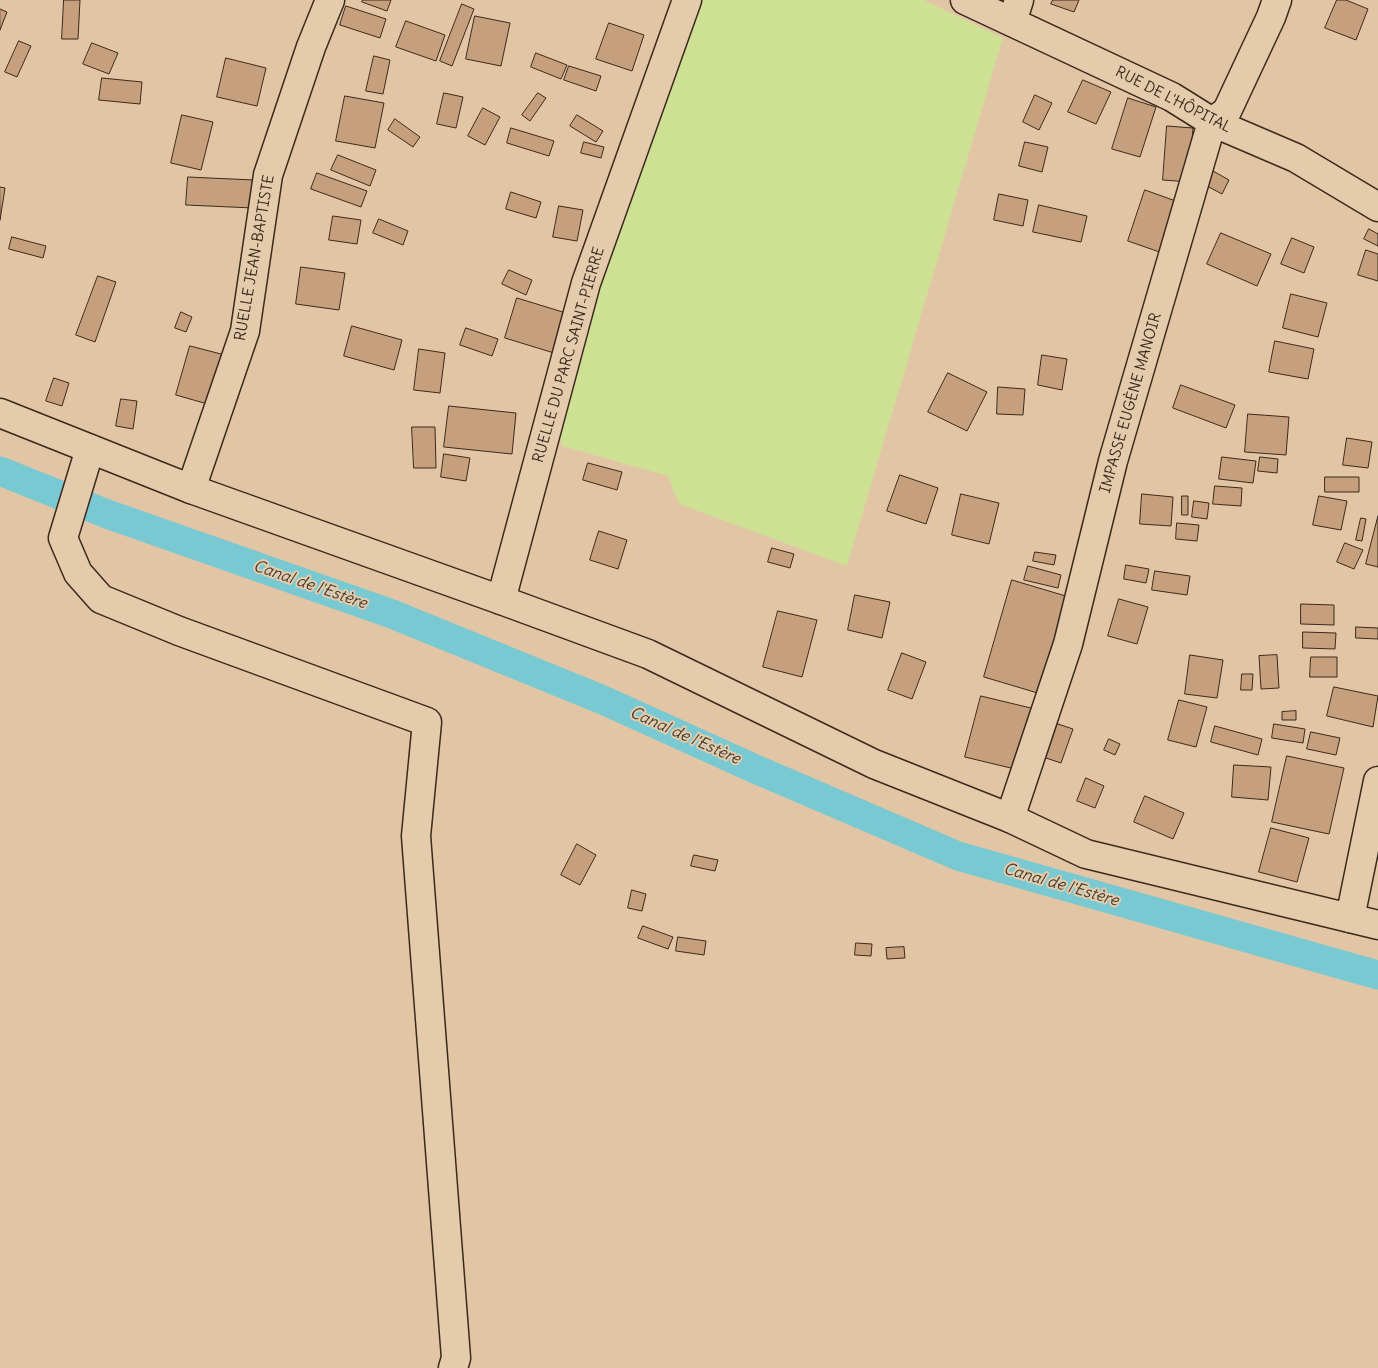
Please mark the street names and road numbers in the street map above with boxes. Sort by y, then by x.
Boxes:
street label: RUE DE L'HÔPITAL [1112,63,1234,137]
street label: RUELLE JEAN-BAPTISTE [232,174,278,342]
street label: RUELLE DU PARC SAINT-PIERRE [530,245,608,465]
street label: IMPASSE EUGÈNE MANOIR [1097,311,1165,495]

